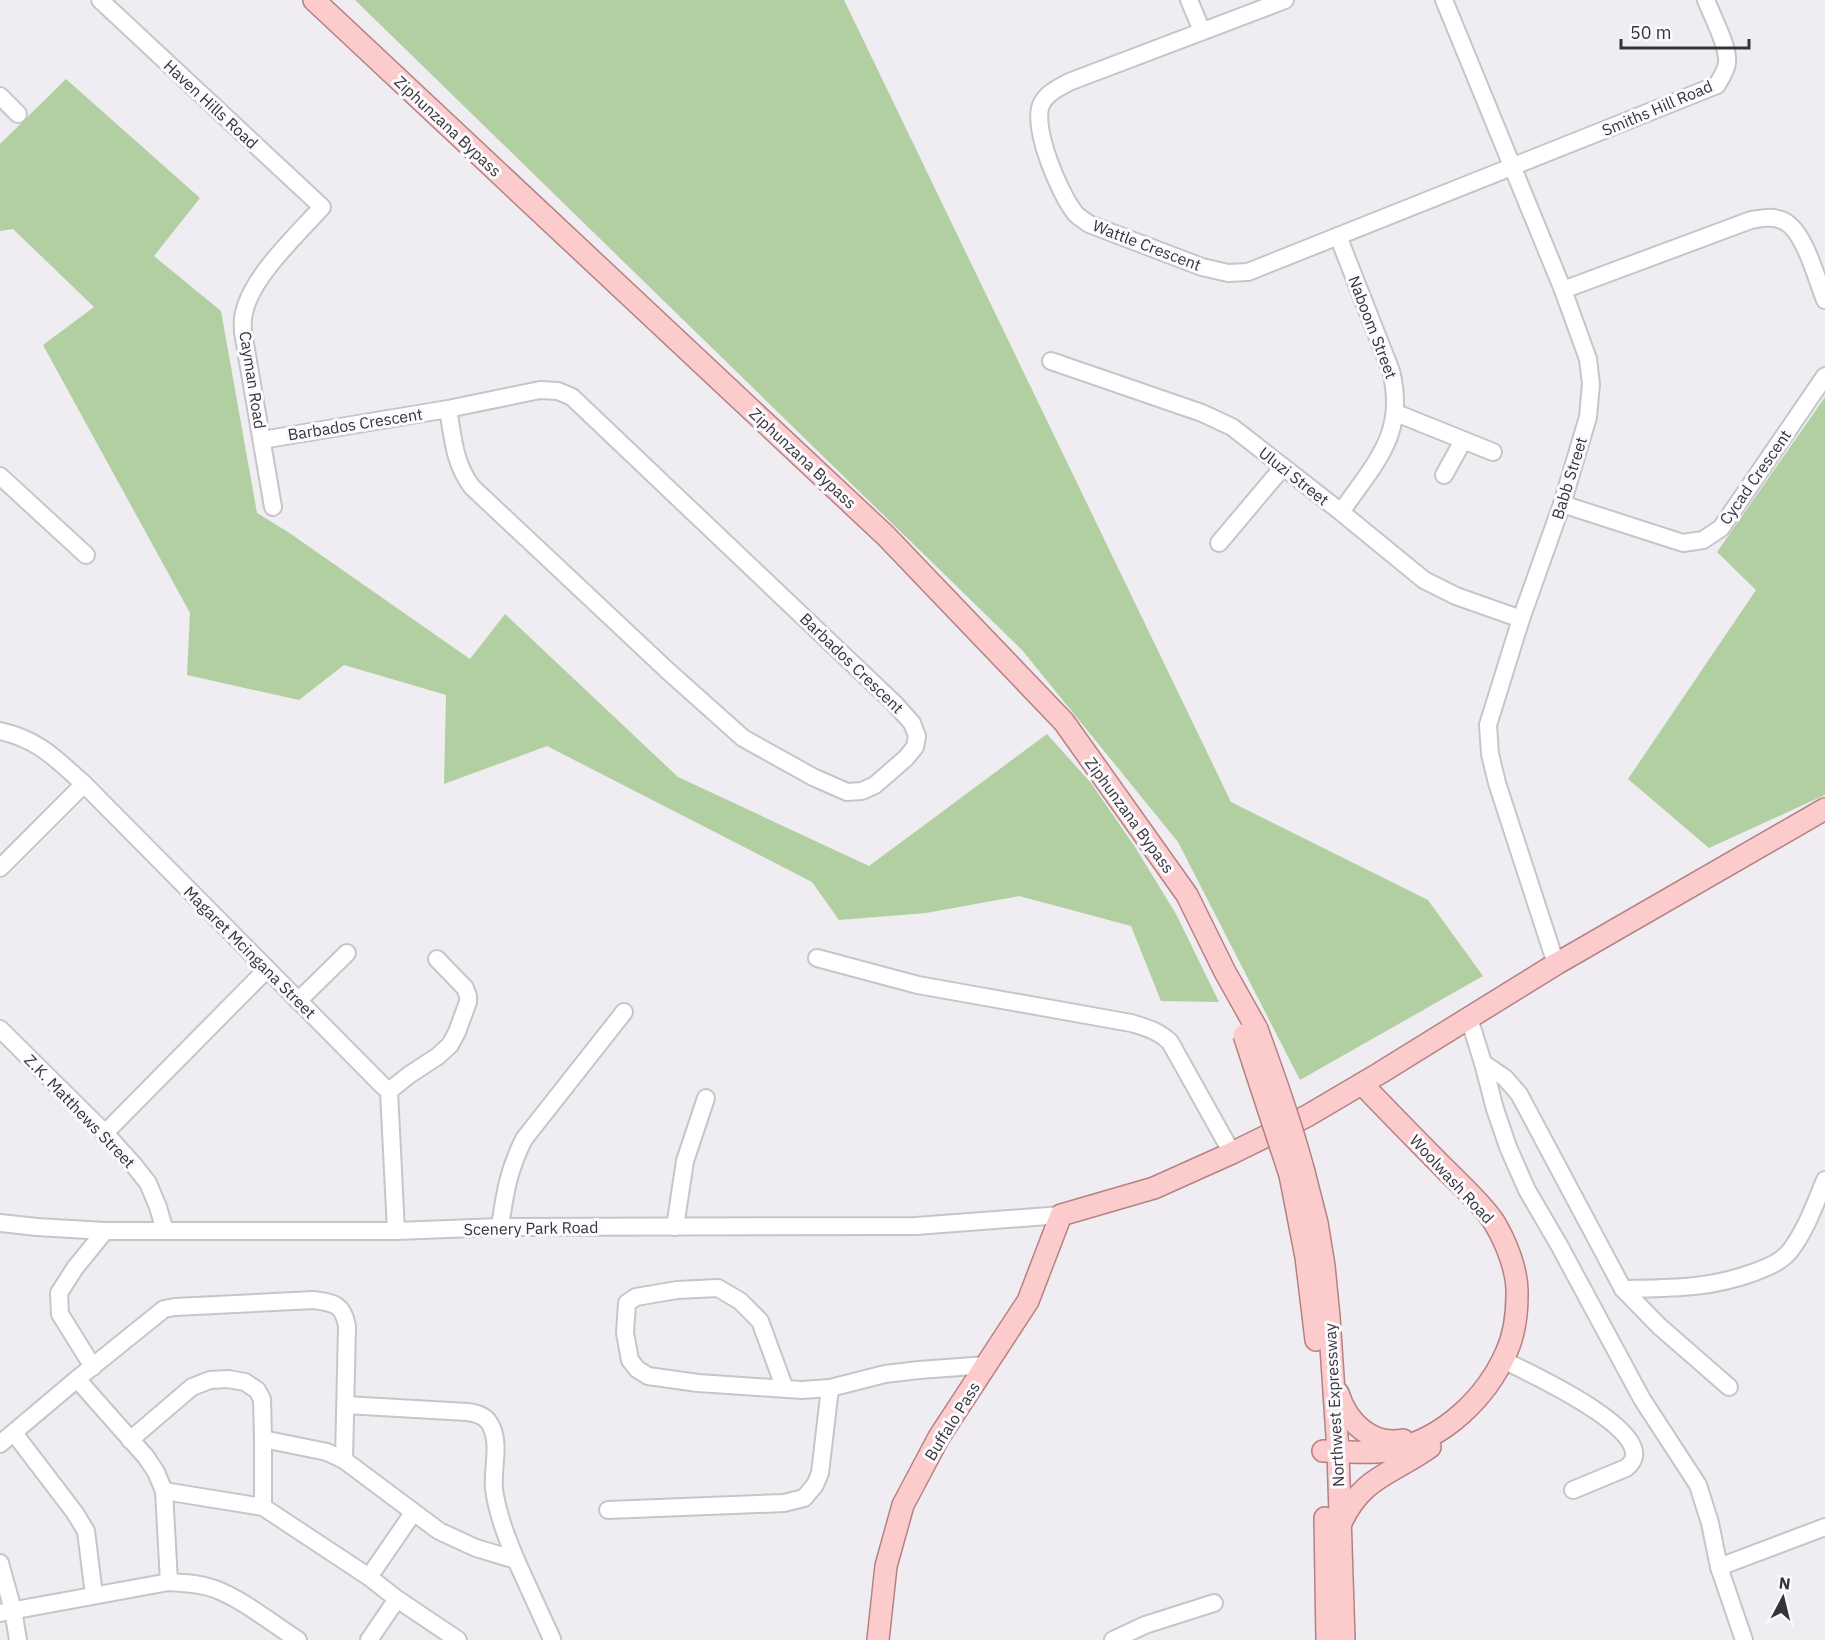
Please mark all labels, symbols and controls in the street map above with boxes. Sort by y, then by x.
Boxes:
scale bar [1621,12,1748,50]
text: 50 m [1630,21,1672,44]
street label: Haven Hills Road [160,55,262,153]
street label: Ziphunzana Bypass [390,71,506,181]
street label: Smiths Hill Road [1599,76,1715,140]
street label: Wattle Crescent [1090,215,1204,275]
street label: Naboom Street [1344,273,1402,381]
street label: Cayman Road [235,330,271,430]
street label: Barbados Crescent [286,403,424,445]
street label: Ziphunzana Bypass [745,403,861,513]
street label: Cycad Crescent [1715,426,1795,528]
street label: Babb Street [1547,434,1591,522]
street label: Uluzi Street [1255,442,1333,510]
street label: Barbados Crescent [796,608,908,718]
street label: Ziphunzana Bypass [1081,753,1179,877]
street label: Magaret Mcingana Street [180,882,320,1022]
street label: Z.K. Matthews Street [20,1050,140,1172]
street label: Woolwash Road [1406,1130,1498,1228]
street label: Scenery Park Road [464,1217,598,1239]
street label: Northwest Expressway [1320,1323,1348,1487]
street label: Buffalo Pass [920,1378,984,1464]
north arrow [1753,1568,1813,1628]
text: N [1778,1572,1792,1594]

